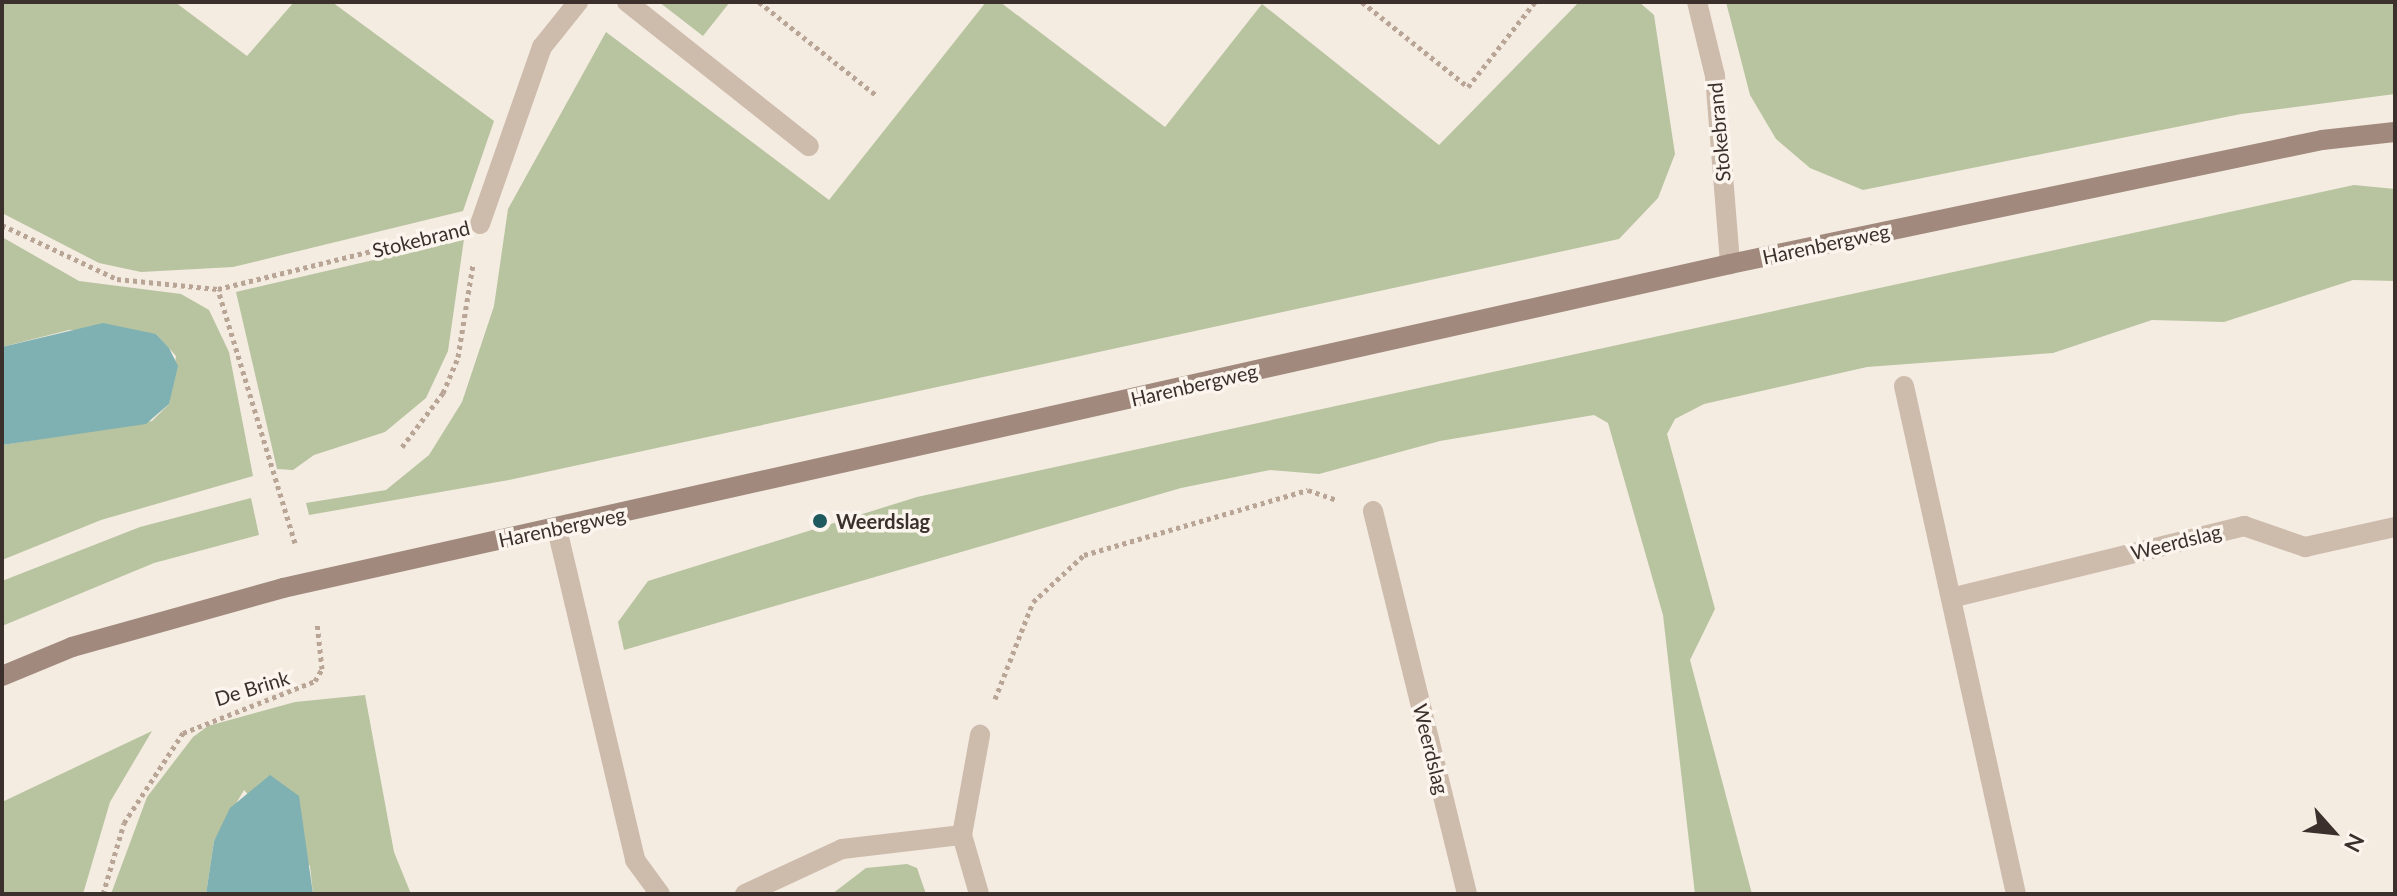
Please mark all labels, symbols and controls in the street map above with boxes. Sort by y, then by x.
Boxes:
street label: Stokebrand [1703,81,1735,183]
street label: Stokebrand [370,215,472,263]
street label: Harenbergweg [1760,219,1892,269]
street label: Harenbergweg [1128,359,1260,411]
street label: Harenbergweg [496,502,628,552]
place label: Weerdslag [836,509,930,533]
marker: Weerdslag [811,512,829,530]
street label: Weerdslag [2128,519,2224,565]
street label: De Brink [212,665,292,711]
street label: Weerdslag [1408,701,1454,797]
north arrow [2293,792,2373,872]
text: N [2339,829,2371,857]

